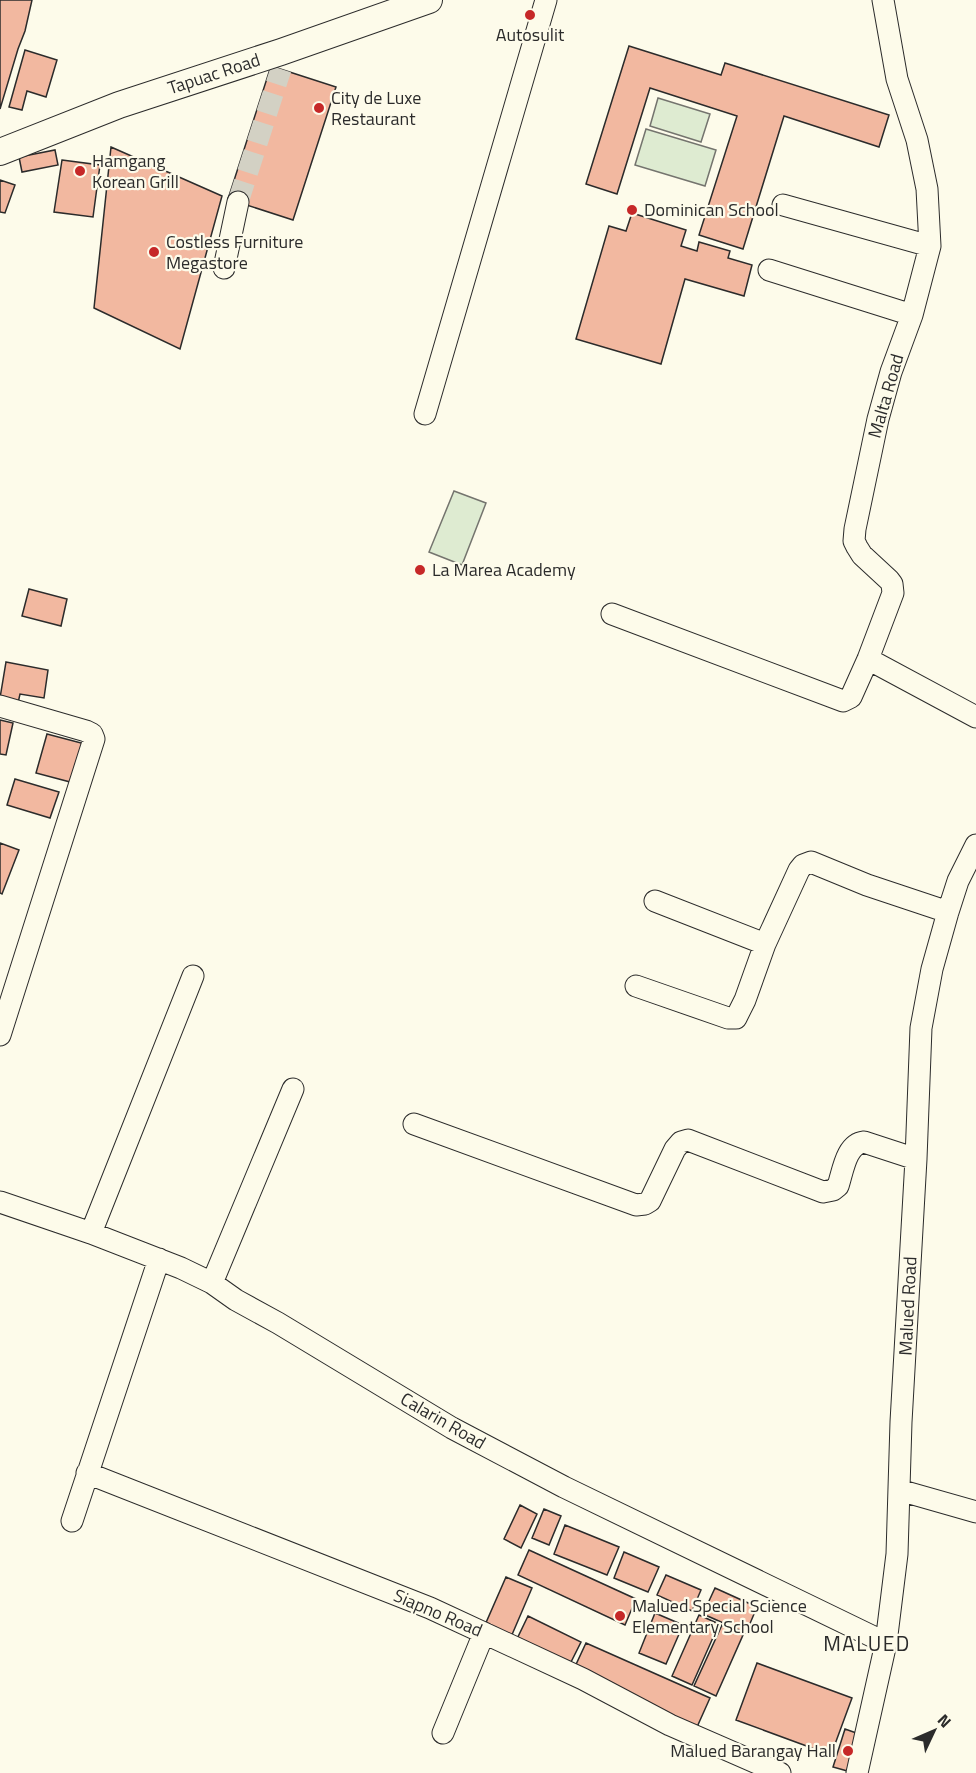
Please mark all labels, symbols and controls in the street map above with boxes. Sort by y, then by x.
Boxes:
marker: Autosulit [523,8,537,22]
place label: Autosulit [496,21,565,48]
street label: Tapuac Road [164,46,264,101]
place label: City de Luxe Restaurant [331,84,421,132]
marker: City de Luxe Restaurant [312,101,326,115]
place label: Hamgang Korean Grill [92,147,179,195]
marker: Hamgang Korean Grill [73,164,87,178]
place label: Dominican School [644,196,779,223]
marker: Dominican School [625,203,639,217]
place label: Costless Furniture Megastore [166,228,303,276]
marker: Costless Furniture Megastore [147,245,161,259]
street label: Malta Road [861,351,910,441]
place label: La Marea Academy [432,556,576,583]
marker: La Marea Academy [413,563,427,577]
street label: Malued Road [891,1256,924,1356]
street label: Calarin Road [395,1385,491,1456]
street label: Siapno Road [390,1582,487,1643]
place label: Malued Special Science Elementary School [632,1592,807,1640]
marker: Malued Special Science Elementary School [613,1609,627,1623]
district label: MALUED [823,1627,911,1659]
north arrow [904,1701,964,1761]
text: N [932,1708,957,1733]
place label: Malued Barangay Hall [670,1737,836,1764]
marker: Malued Barangay Hall [841,1744,855,1758]

